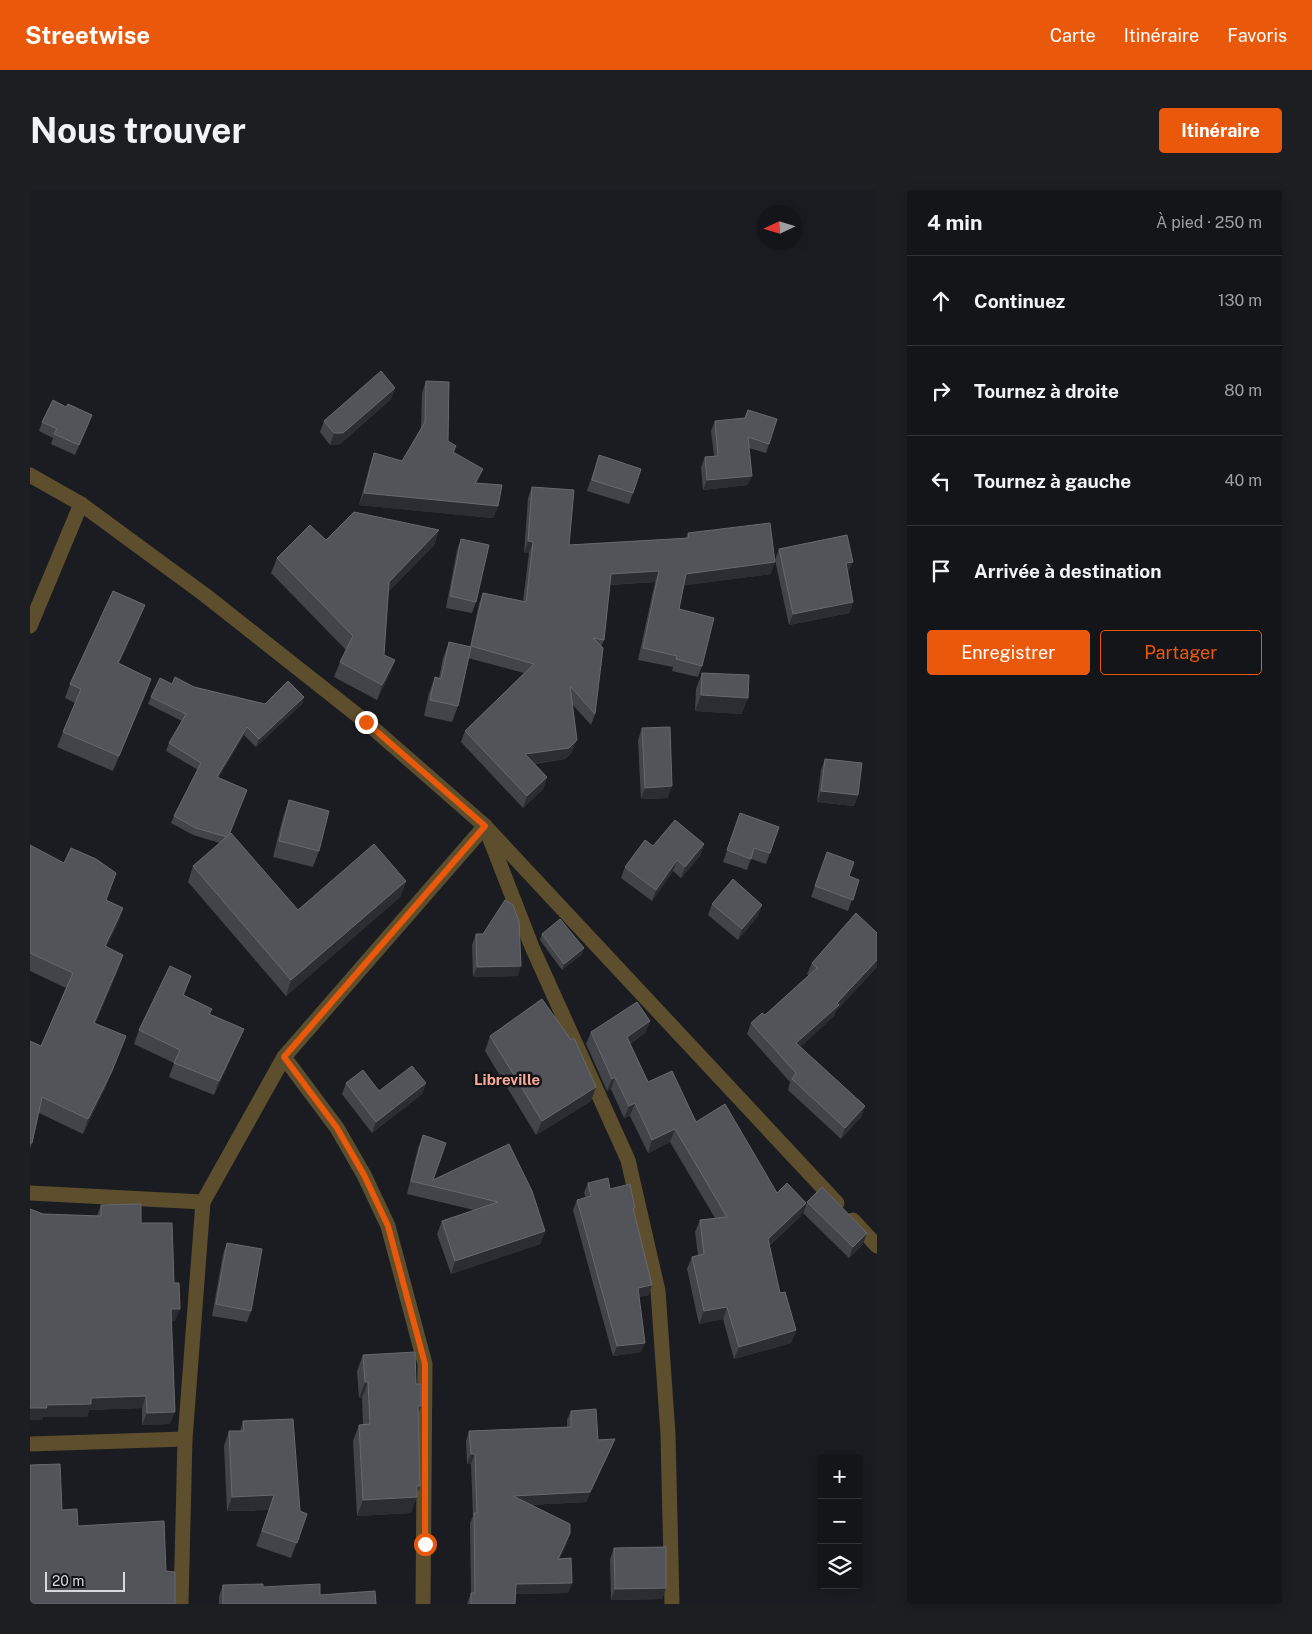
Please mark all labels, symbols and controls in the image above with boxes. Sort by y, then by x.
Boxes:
text: Streetwise [25,21,150,49]
text: Carte [1050,25,1096,46]
text: Itinéraire [1124,25,1199,46]
text: Favoris [1227,25,1287,46]
button: Itinéraire [1159,108,1282,153]
text: Nous trouver [30,110,246,151]
north arrow [757,205,802,250]
text: 4 min [927,210,982,235]
text: À pied · 250 m [1156,213,1262,232]
icon: ahead [927,287,955,315]
text: Continuez [974,290,1065,312]
text: 130 m [1218,291,1262,310]
icon: right [927,377,955,405]
text: Tournez à droite [974,380,1119,402]
text: 80 m [1224,381,1262,400]
icon: left [927,467,955,495]
text: Tournez à gauche [974,470,1131,492]
text: 40 m [1224,471,1262,490]
icon: arrive [927,557,955,585]
text: Arrivée à destination [974,560,1162,582]
button: Enregistrer [927,630,1090,675]
button: Partager [1100,630,1262,675]
route end [355,711,378,734]
district label: Libreville [474,1071,540,1088]
map controls [817,1454,862,1589]
button: + [817,1454,862,1499]
button: − [817,1499,862,1544]
route start [414,1533,437,1556]
button: layers [817,1544,862,1589]
scale bar [45,1569,125,1592]
text: 20 m [52,1573,84,1589]

